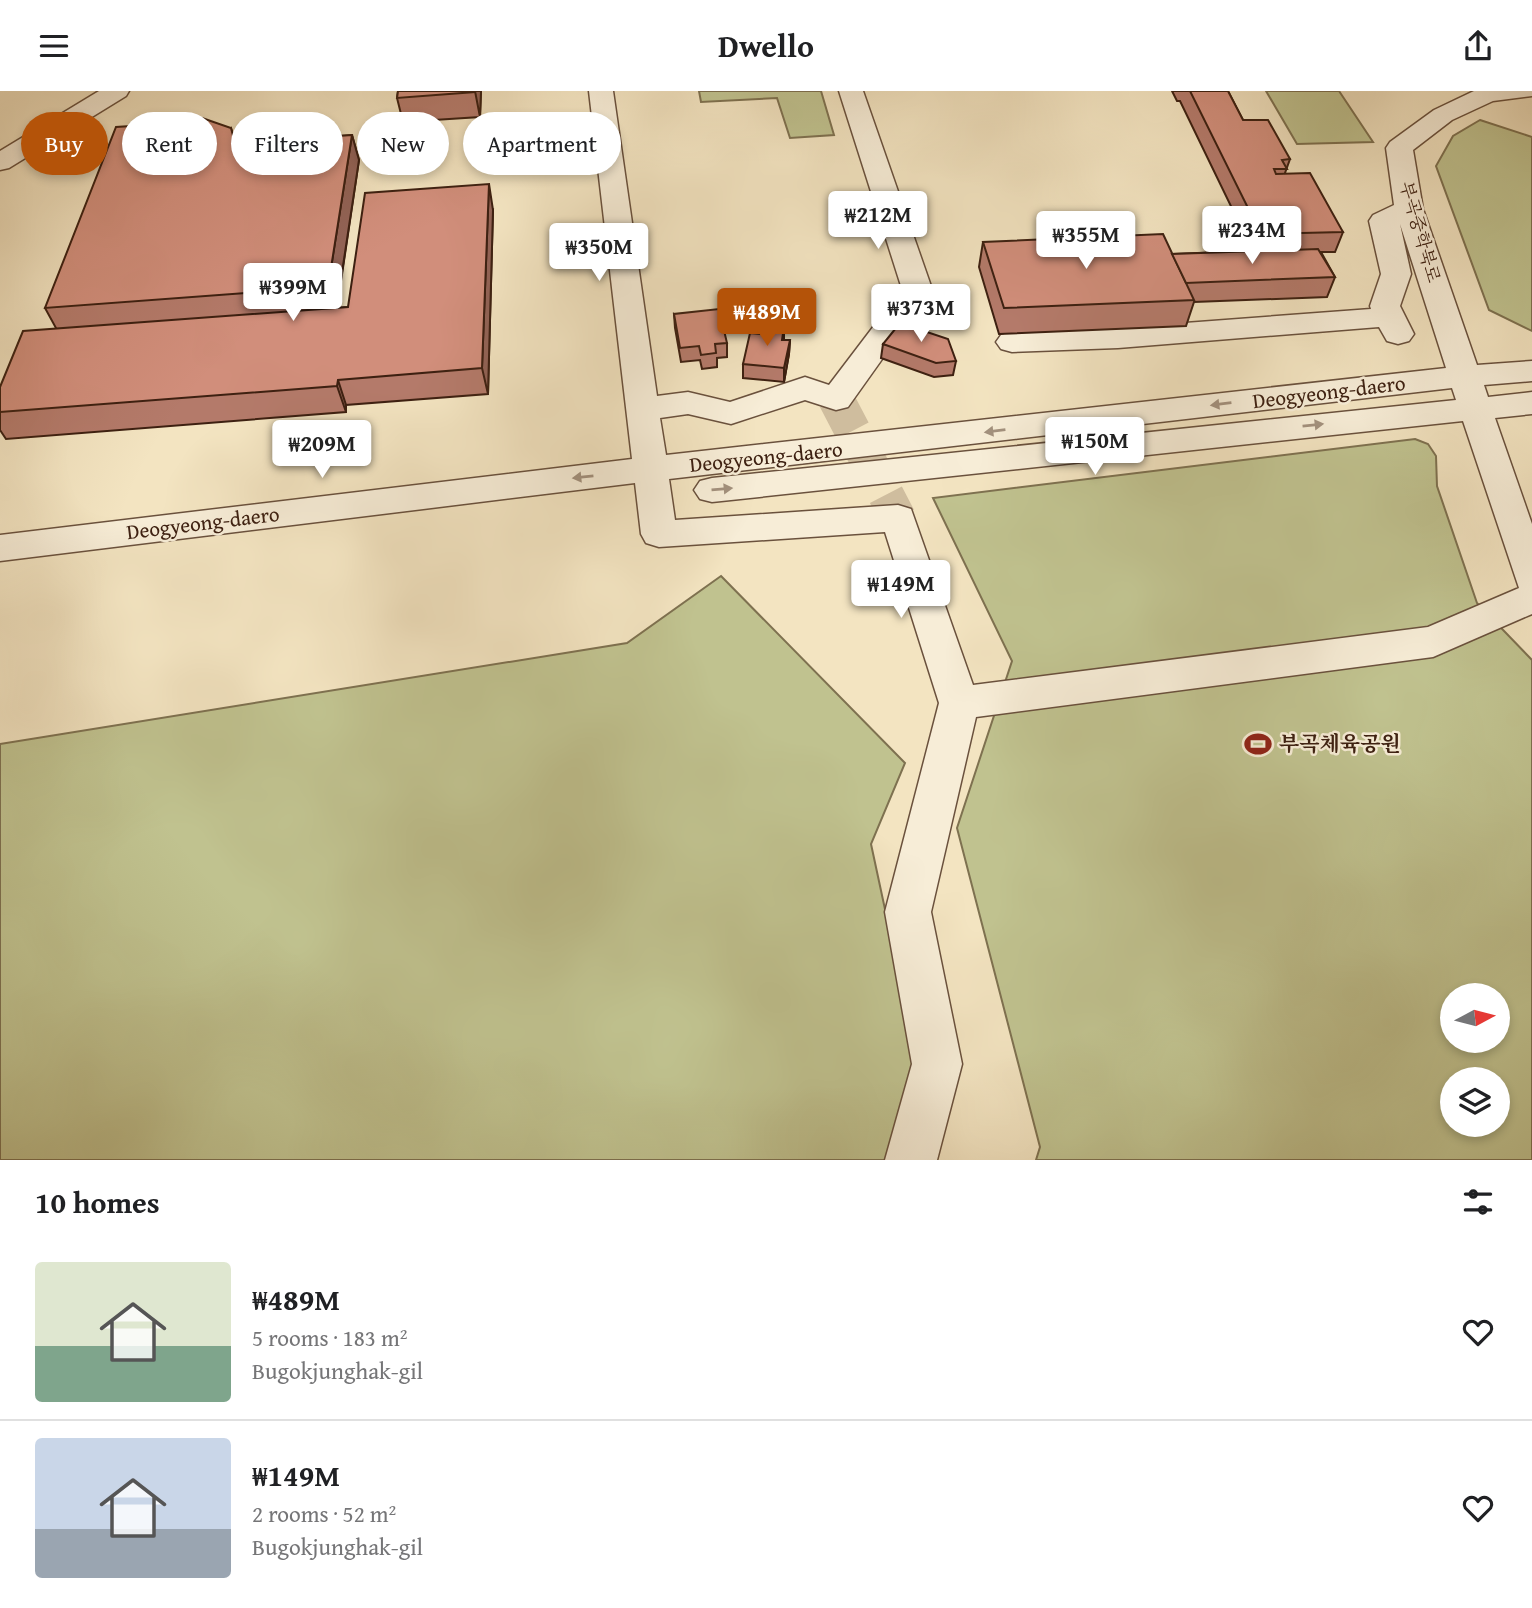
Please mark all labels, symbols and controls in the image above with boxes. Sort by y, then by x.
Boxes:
text: Dwello [718,22,814,69]
icon: menu [35,27,73,65]
icon: share [1459,27,1497,65]
chip: Buy [21,112,108,175]
chip: Rent [122,112,217,175]
chip: Filters [231,112,343,175]
chip: New [357,112,449,175]
chip: Apartment [463,112,621,175]
street label: 부곡중학북로 [1393,178,1448,286]
pin: ₩212M [829,191,927,251]
text: ₩212M [844,197,912,230]
pin: ₩234M [1203,207,1301,266]
pin: ₩355M [1037,211,1135,271]
text: ₩234M [1218,212,1286,245]
text: ₩355M [1052,217,1120,250]
pin: ₩350M [550,223,648,283]
text: ₩350M [565,229,633,262]
pin: ₩399M [244,264,342,323]
text: ₩399M [259,269,327,302]
pin: ₩373M [872,285,970,344]
pin: ₩489M [718,289,816,348]
text: ₩373M [887,290,955,323]
text: ₩489M [733,294,801,327]
street label: Deogyeong-daero [1251,367,1407,416]
one-way arrow [1209,399,1231,410]
pin: ₩150M [1046,417,1144,477]
one-way arrow [1303,420,1325,431]
pin: ₩209M [273,421,371,480]
text: ₩150M [1061,423,1129,456]
one-way arrow [983,425,1005,436]
text: ₩209M [288,426,356,459]
street label: Deogyeong-daero [688,433,844,480]
one-way arrow [571,472,593,483]
one-way arrow [711,483,733,494]
street label: Deogyeong-daero [125,498,281,547]
pin: ₩149M [852,561,950,620]
text: ₩149M [867,566,935,599]
place label: 부곡체육공원 [1279,728,1401,759]
sports icon: 부곡체육공원 [1243,729,1273,759]
north arrow [1440,983,1510,1053]
map controls [1440,983,1510,1137]
button: layers [1440,1067,1510,1137]
text: 10 homes [35,1180,160,1224]
icon: filters [1459,1183,1497,1221]
text: ₩489M [252,1277,340,1321]
icon: home [91,1290,175,1374]
icon: heart [1459,1313,1497,1351]
text: 5 rooms · 183 m² [252,1321,407,1354]
text: Bugokjunghak-gil [252,1354,423,1387]
text: ₩149M [252,1453,340,1497]
icon: home [91,1466,175,1550]
icon: heart [1459,1489,1497,1527]
text: 2 rooms · 52 m² [252,1497,396,1530]
text: Bugokjunghak-gil [252,1530,423,1563]

